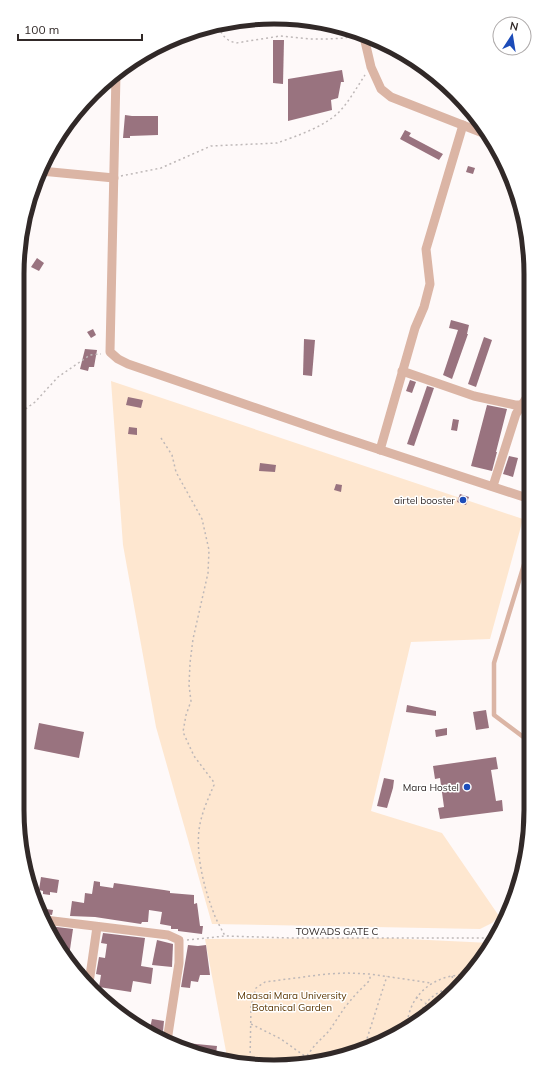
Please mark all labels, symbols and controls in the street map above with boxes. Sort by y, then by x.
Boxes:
scale bar [18,16,142,42]
north arrow [492,16,532,56]
text: N [509,19,520,34]
text: 100 m [24,22,59,37]
place label: airtel booster [394,494,455,507]
marker: airtel booster [458,495,468,505]
place label: Mara Hostel [403,781,459,794]
marker: Mara Hostel [462,782,472,792]
street label: TOWADS GATE C [296,925,378,938]
park label: Maasai Mara University Botanical Garden [237,989,347,1014]

